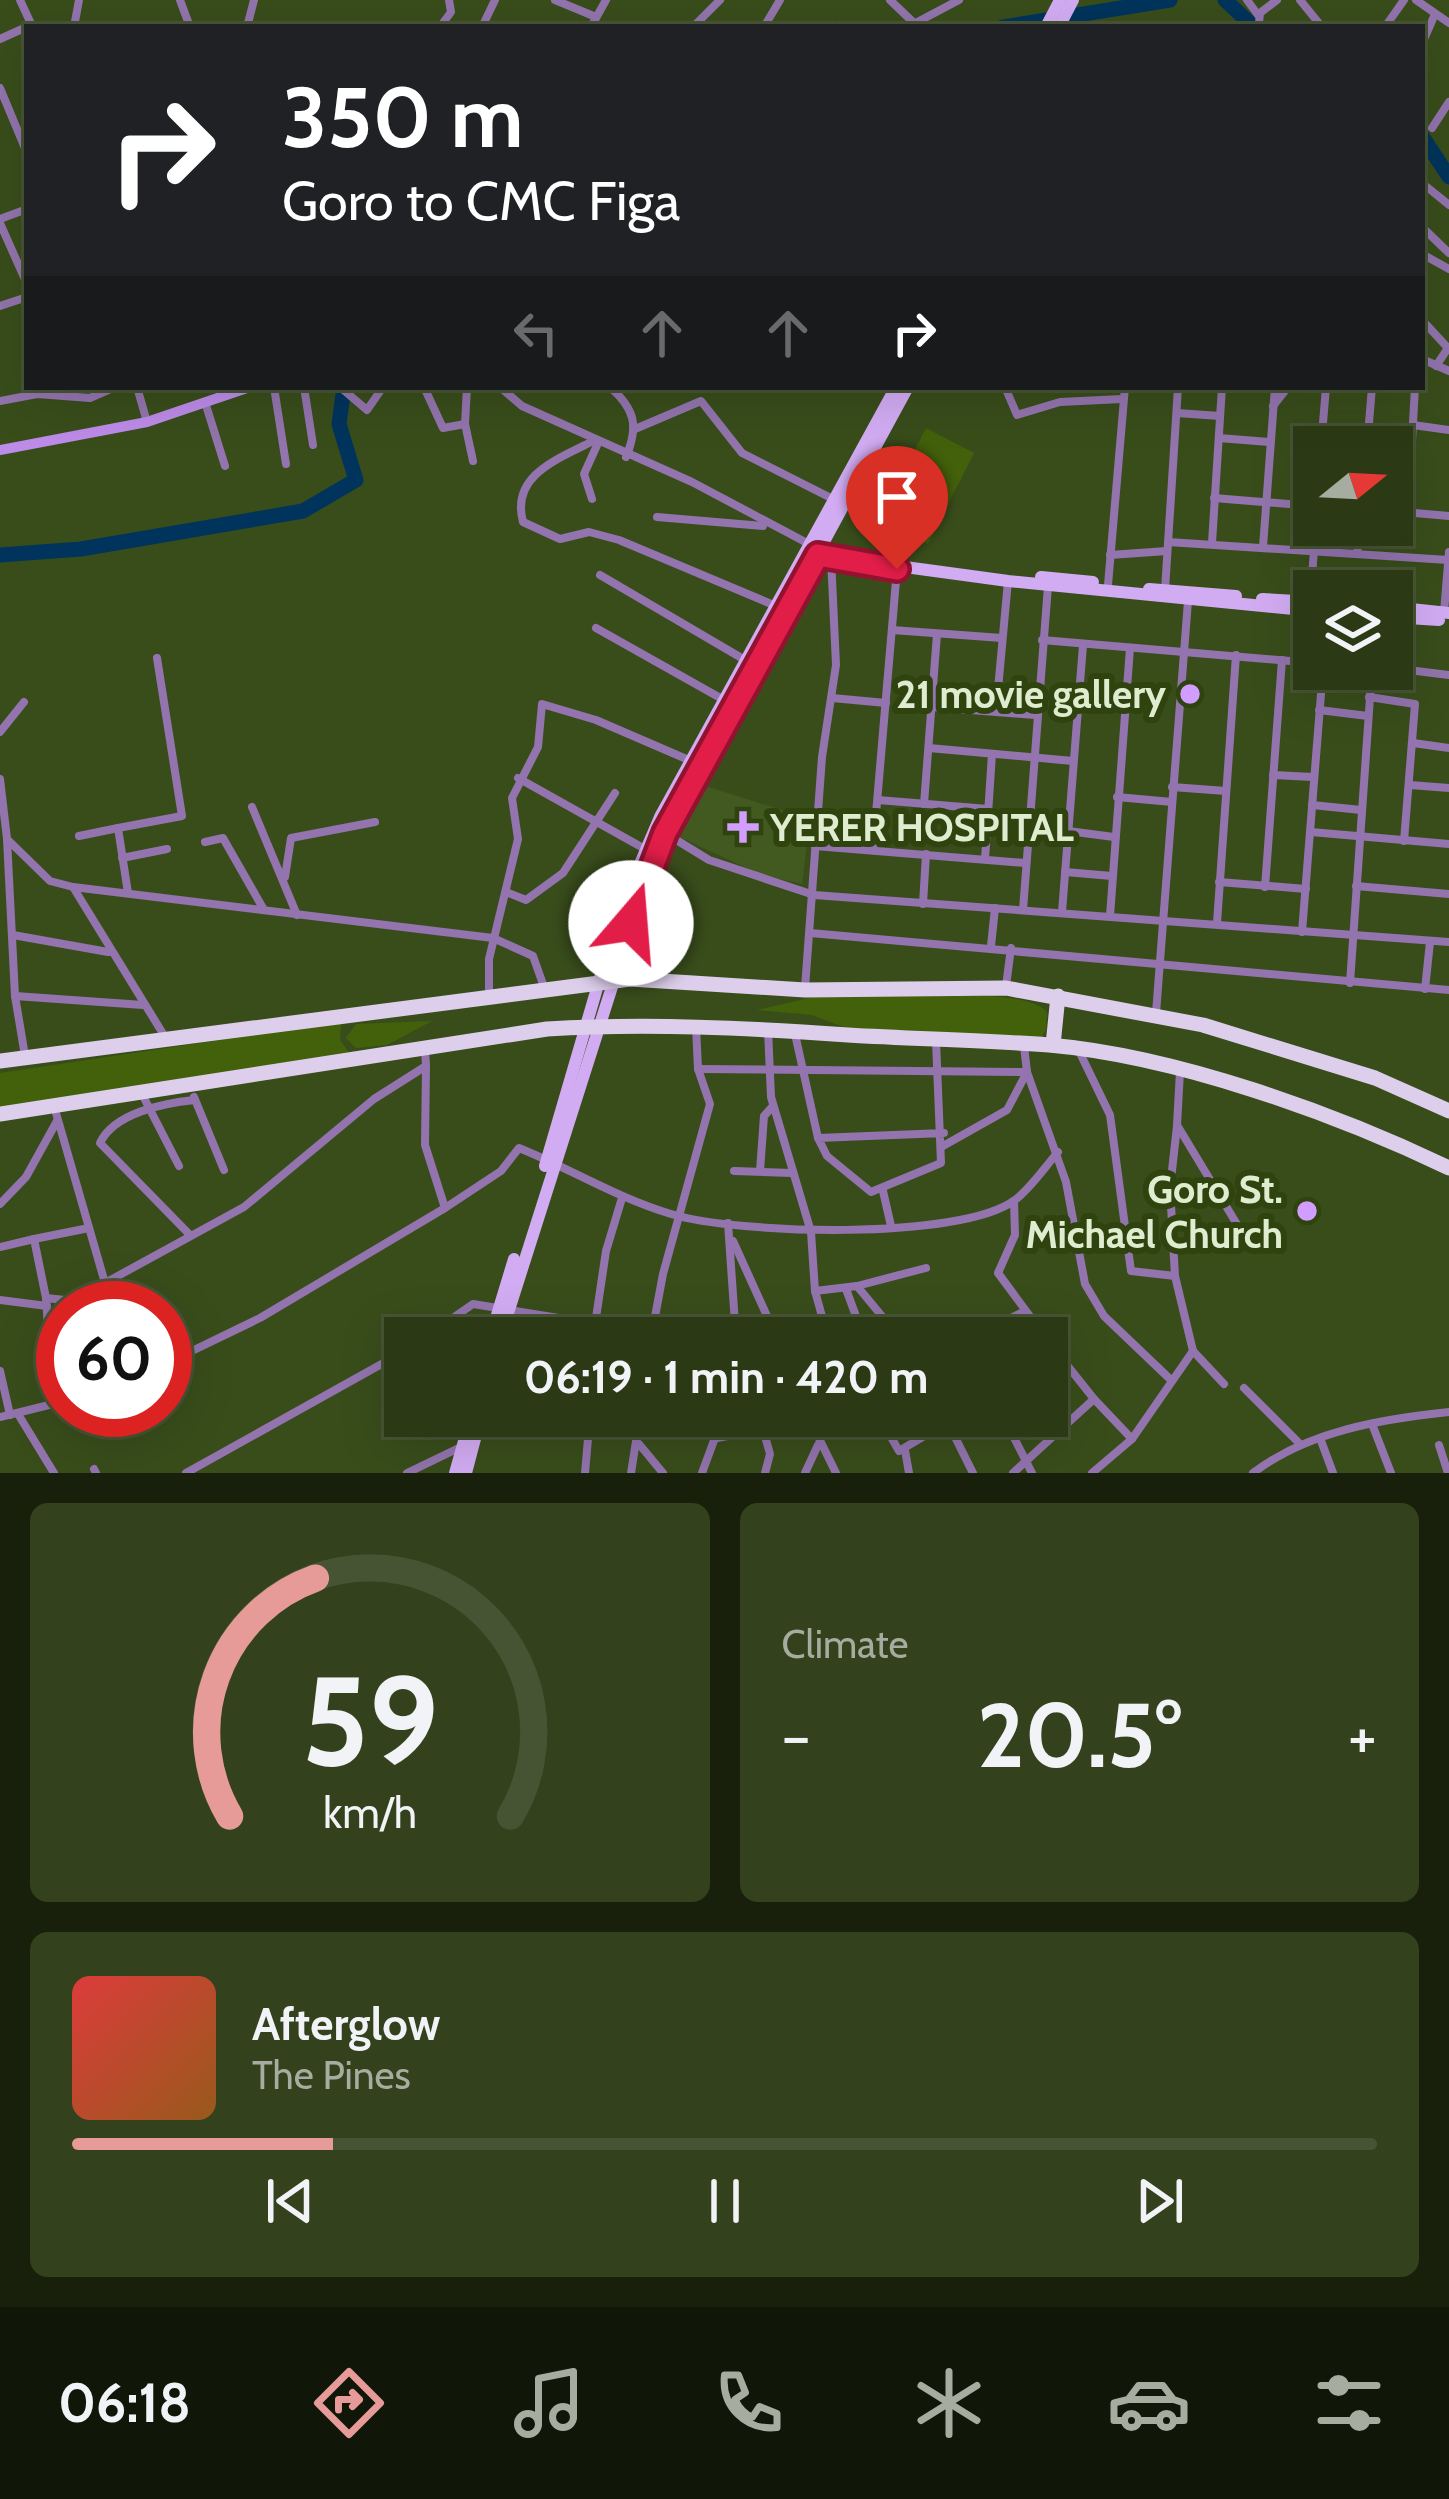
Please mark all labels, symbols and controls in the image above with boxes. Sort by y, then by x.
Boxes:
text: 350 m [282,66,524,168]
icon: right [84,72,240,228]
text: Goro to CMC Figa [282,168,680,234]
icon: left [503,300,569,366]
icon: ahead [629,300,695,366]
icon: ahead [755,300,821,366]
icon: right [881,300,947,366]
north arrow [1293,426,1413,546]
map controls [1293,426,1413,690]
pin [846,446,948,569]
icon: arrive [864,464,930,530]
button: layers [1293,570,1413,690]
place label: 21 movie gallery [896,670,1166,718]
marker: 21 movie gallery [1177,681,1203,707]
place label: YERER HOSPITAL [769,803,1074,851]
marker: YERER HOSPITAL [727,811,759,843]
position arrow [568,860,694,986]
place label: Goro St. Michael Church [1025,1165,1283,1258]
marker: Goro St. Michael Church [1294,1198,1320,1224]
speed limit sign: 60 [36,1281,192,1437]
text: 06:19 · 1 min · 420 m [524,1350,928,1404]
text: Climate [782,1620,908,1668]
text: 59 [301,1645,438,1796]
text: 20.5° [977,1680,1181,1790]
text: − [782,1695,811,1776]
text: + [1348,1695,1377,1776]
text: km/h [323,1786,417,1838]
text: Afterglow [252,1997,440,2051]
text: The Pines [252,2051,411,2099]
icon: previous [257,2168,323,2234]
icon: pause [692,2168,758,2234]
icon: next [1127,2168,1193,2234]
icon: directions [307,2361,391,2445]
icon: music [507,2361,591,2445]
icon: phone [707,2361,791,2445]
icon: climate [907,2361,991,2445]
icon: car [1107,2361,1191,2445]
icon: filters [1307,2361,1391,2445]
text: 06:18 [58,2370,191,2436]

